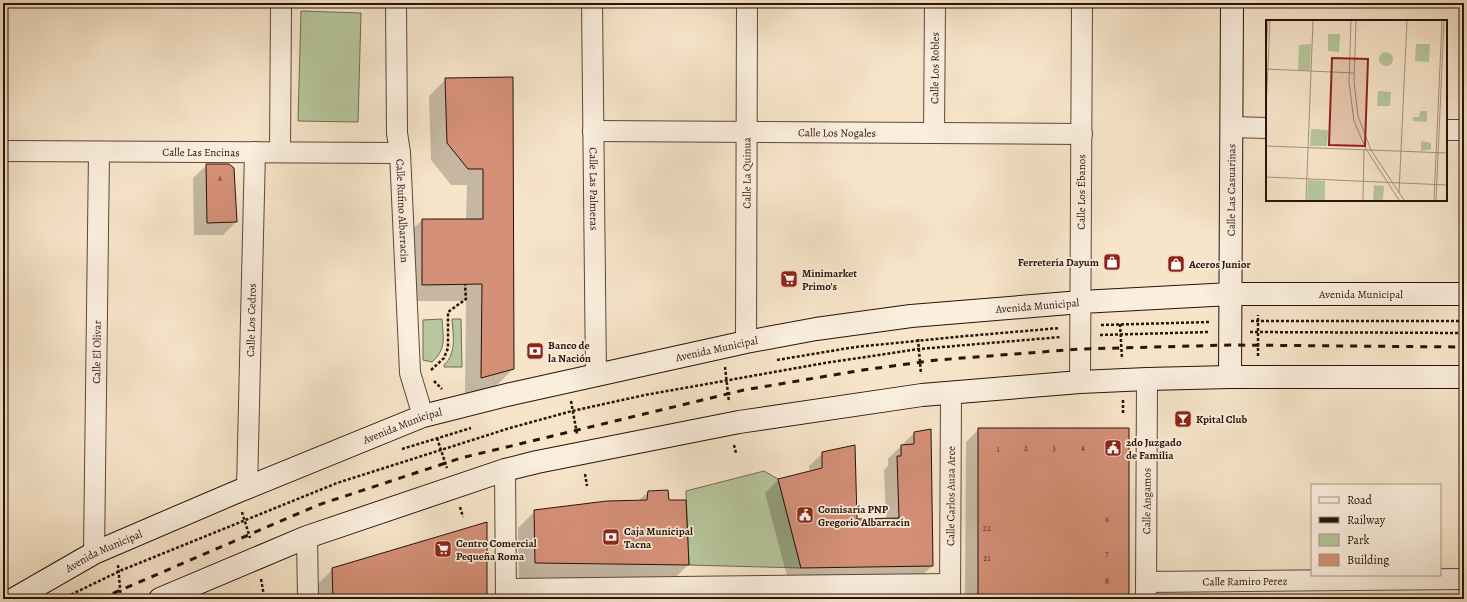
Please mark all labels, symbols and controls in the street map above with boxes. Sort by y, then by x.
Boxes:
inset map [1266,20,1447,201]
street label: Calle Los Robles [927,32,942,104]
street label: Calle Los Nogales [798,125,876,140]
street label: Calle La Quinua [739,136,754,209]
street label: Calle Las Encinas [162,144,240,160]
street label: Calle Las Casuarinas [1223,144,1239,236]
street label: Calle Las Palmeras [586,147,602,231]
street label: Calle Los Ébanos [1073,154,1089,230]
street label: Calle Rufino Albarracín [393,158,412,263]
house number: 6 [218,172,222,184]
shop icon: Ferretería Dayum [1102,252,1122,272]
shop icon: Aceros Junior [1166,254,1186,274]
place label: Ferretería Dayum [1018,255,1099,270]
place label: Aceros Junior [1188,257,1251,272]
place label: Minimarket Primo's [802,266,857,294]
supermarket icon: Minimarket Primo's [779,269,799,289]
street label: Calle Los Cedros [243,283,259,357]
street label: Avenida Municipal [1318,287,1403,302]
street label: Avenida Municipal [994,295,1080,317]
street label: Calle El Olivar [89,320,104,384]
street label: Avenida Municipal [673,332,759,365]
place label: Banco de la Nación [548,338,591,366]
bank icon: Banco de la Nación [525,341,545,361]
street label: Avenida Municipal [359,404,444,448]
bar icon: Kpital Club [1173,409,1193,429]
place label: Kpital Club [1196,412,1248,427]
place label: 2do Juzgado de Familia [1126,435,1182,463]
public building icon: 2do Juzgado de Familia [1103,438,1123,458]
house number: 4 [1081,441,1085,453]
house number: 2 [1024,442,1029,454]
house number: 3 [1052,442,1056,454]
house number: 1 [996,443,1000,455]
street label: Calle Carlos Auza Arce [943,446,958,546]
street label: Calle Angamos [1139,468,1154,534]
legend [1311,484,1441,576]
text: Road [1347,492,1373,508]
place label: Comisaría PNP Gregorio Albarracín [818,502,910,530]
public building icon: Comisaría PNP Gregorio Albarracín [795,505,815,525]
text: Railway [1347,512,1386,528]
house number: 6 [1105,513,1109,525]
house number: 22 [983,522,992,534]
place label: Caja Municipal Tacna [624,524,693,552]
street label: Avenida Municipal [61,526,145,576]
bank icon: Caja Municipal Tacna [601,527,621,547]
text: Park [1347,532,1370,548]
place label: Centro Comercial Pequeña Roma [456,536,537,564]
supermarket icon: Centro Comercial Pequeña Roma [433,539,453,559]
house number: 7 [1105,547,1109,559]
house number: 21 [983,552,991,564]
text: Building [1347,552,1389,568]
street label: Calle Ramiro Perez [1202,573,1287,589]
house number: 8 [1105,575,1109,587]

